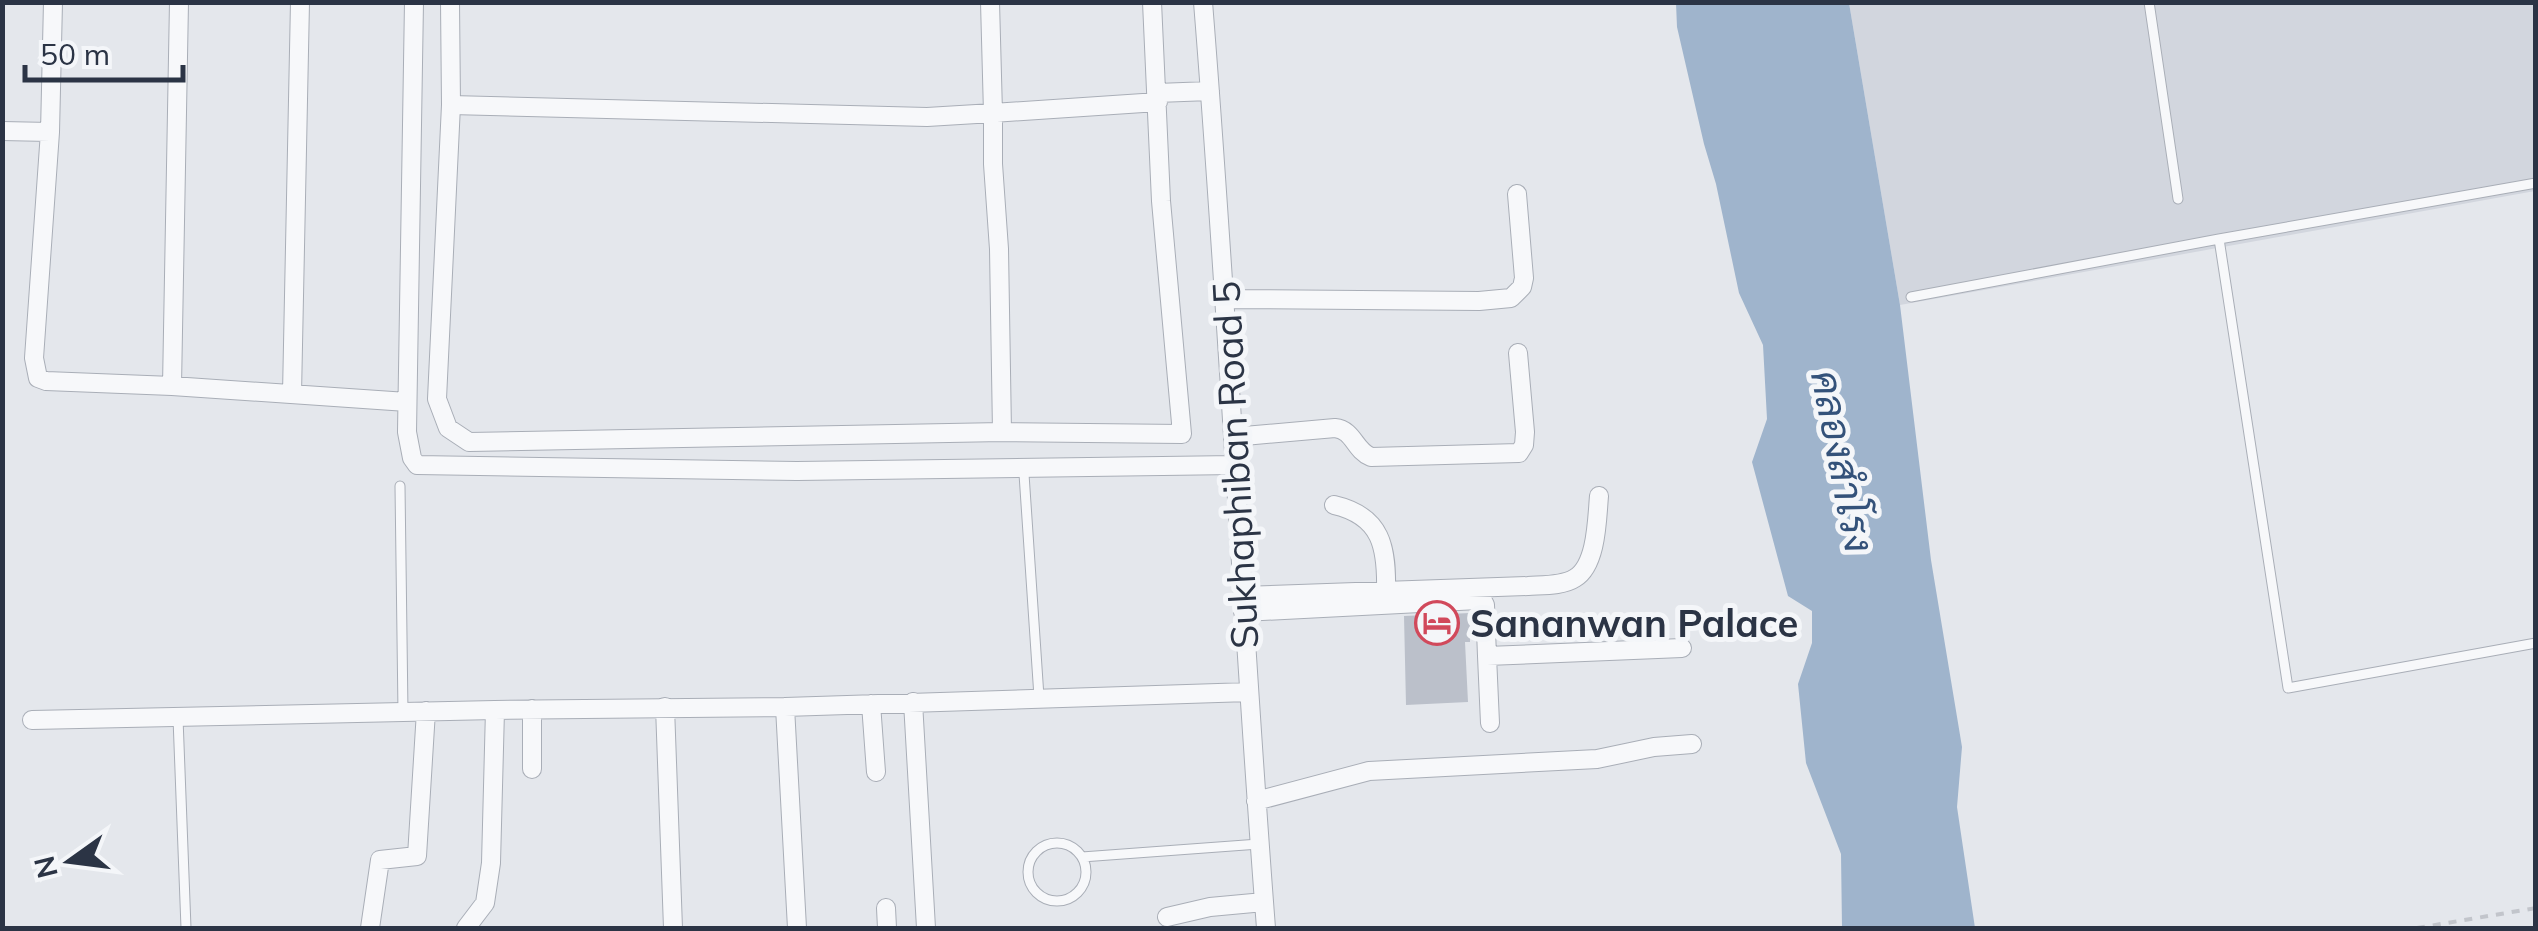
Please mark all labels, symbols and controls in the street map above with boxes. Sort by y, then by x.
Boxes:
scale bar [25,20,182,82]
text: 50 m [40,35,110,73]
street label: Sukhaphiban Road 5 [1201,280,1269,650]
water label: คลองสำโรง [1801,366,1885,556]
place label: Sananwan Palace [1470,599,1798,647]
hotel icon: Sananwan Palace [1414,600,1460,646]
north arrow [20,811,120,911]
text: N [26,853,65,882]

